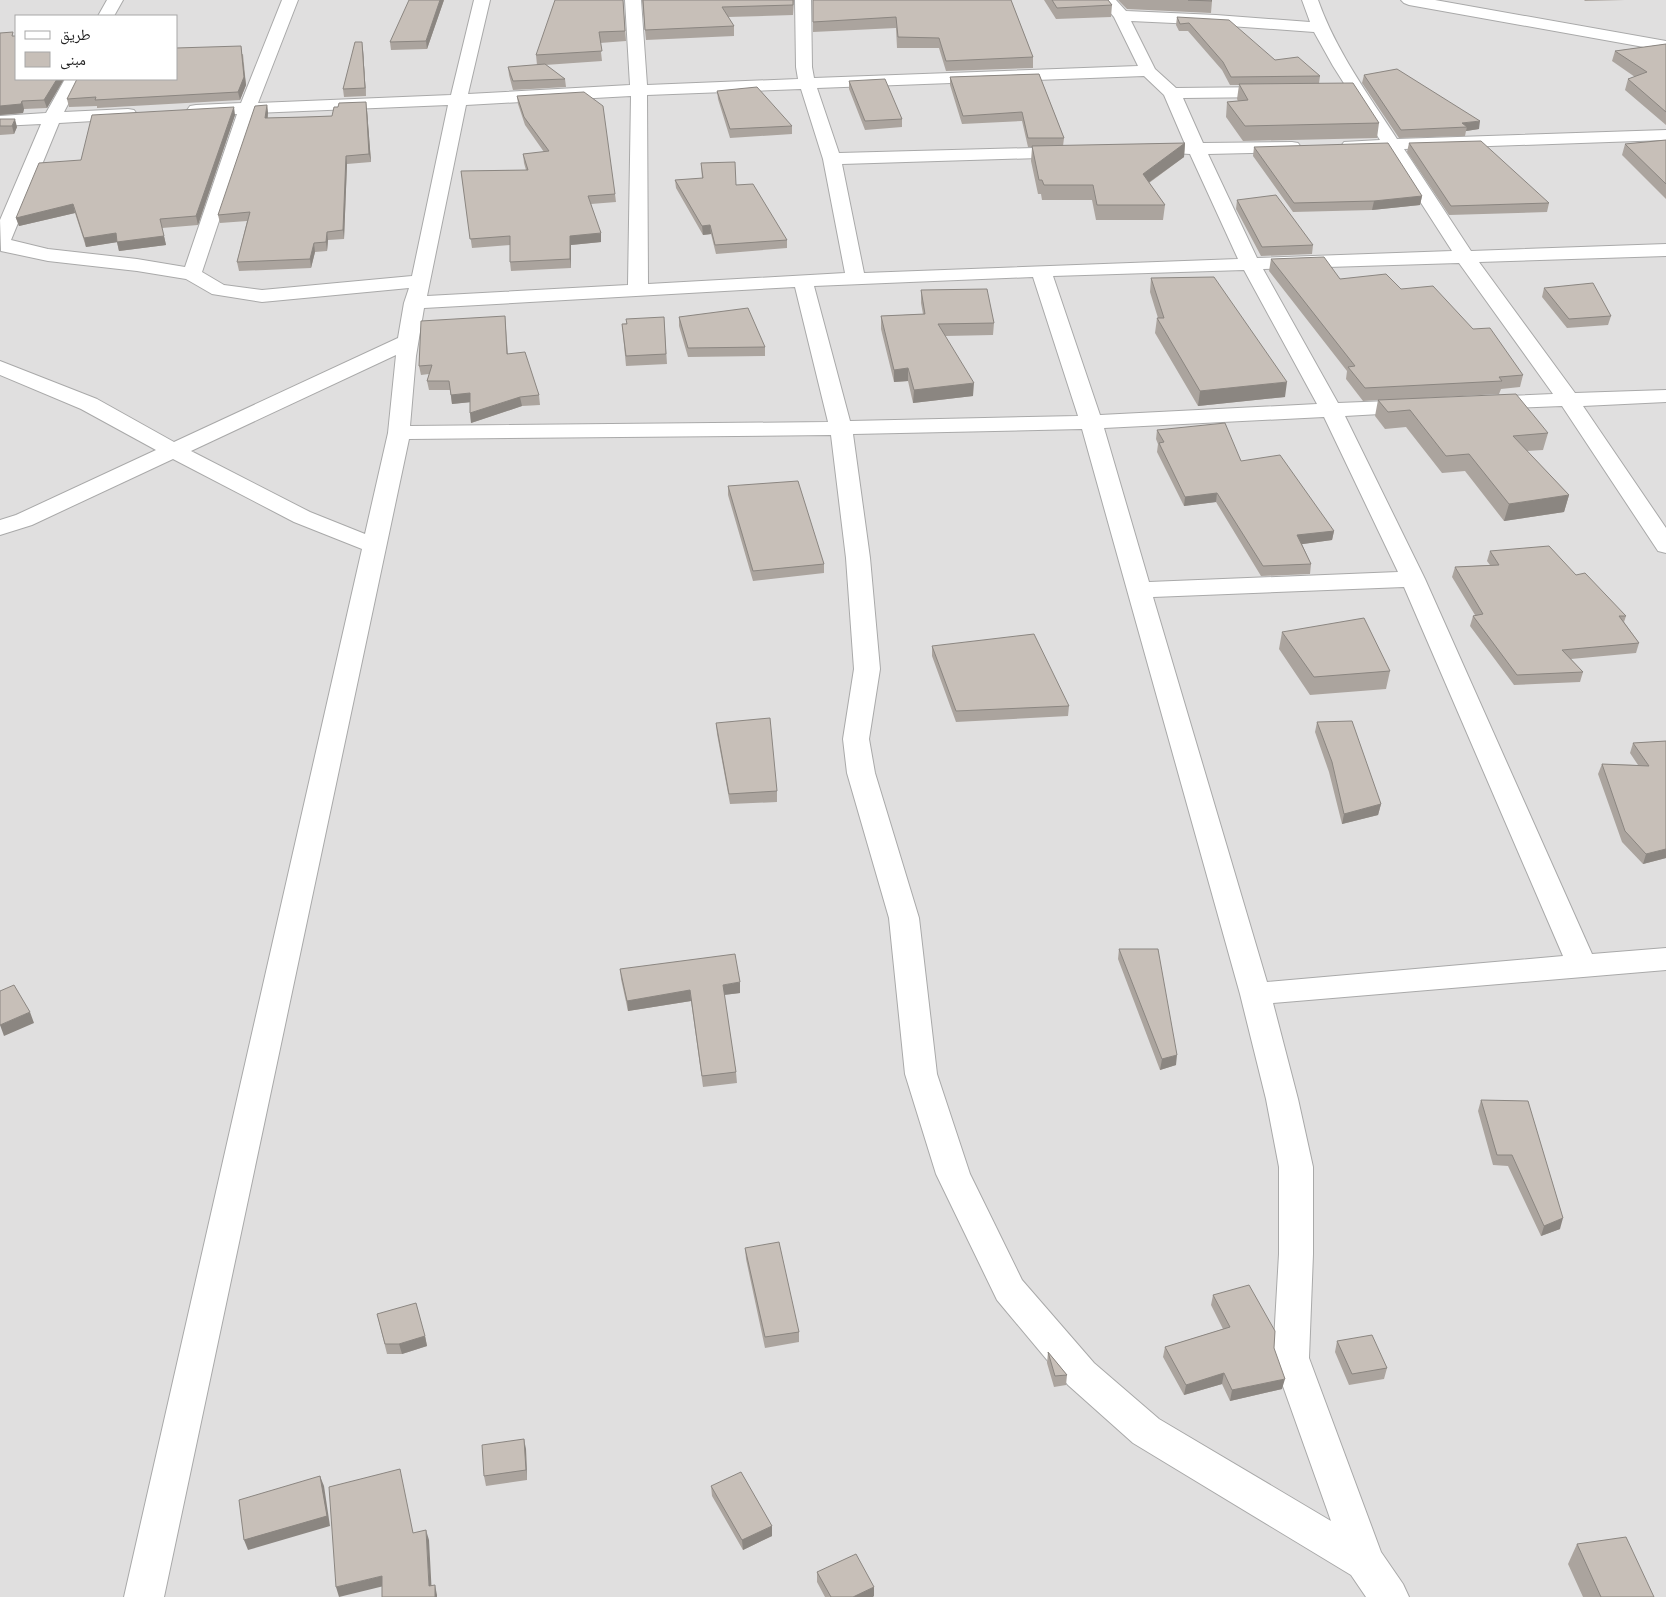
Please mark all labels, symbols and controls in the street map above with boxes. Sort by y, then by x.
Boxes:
legend [15,15,178,80]
text: طريق [60,25,91,45]
text: مبنى [60,50,86,70]

